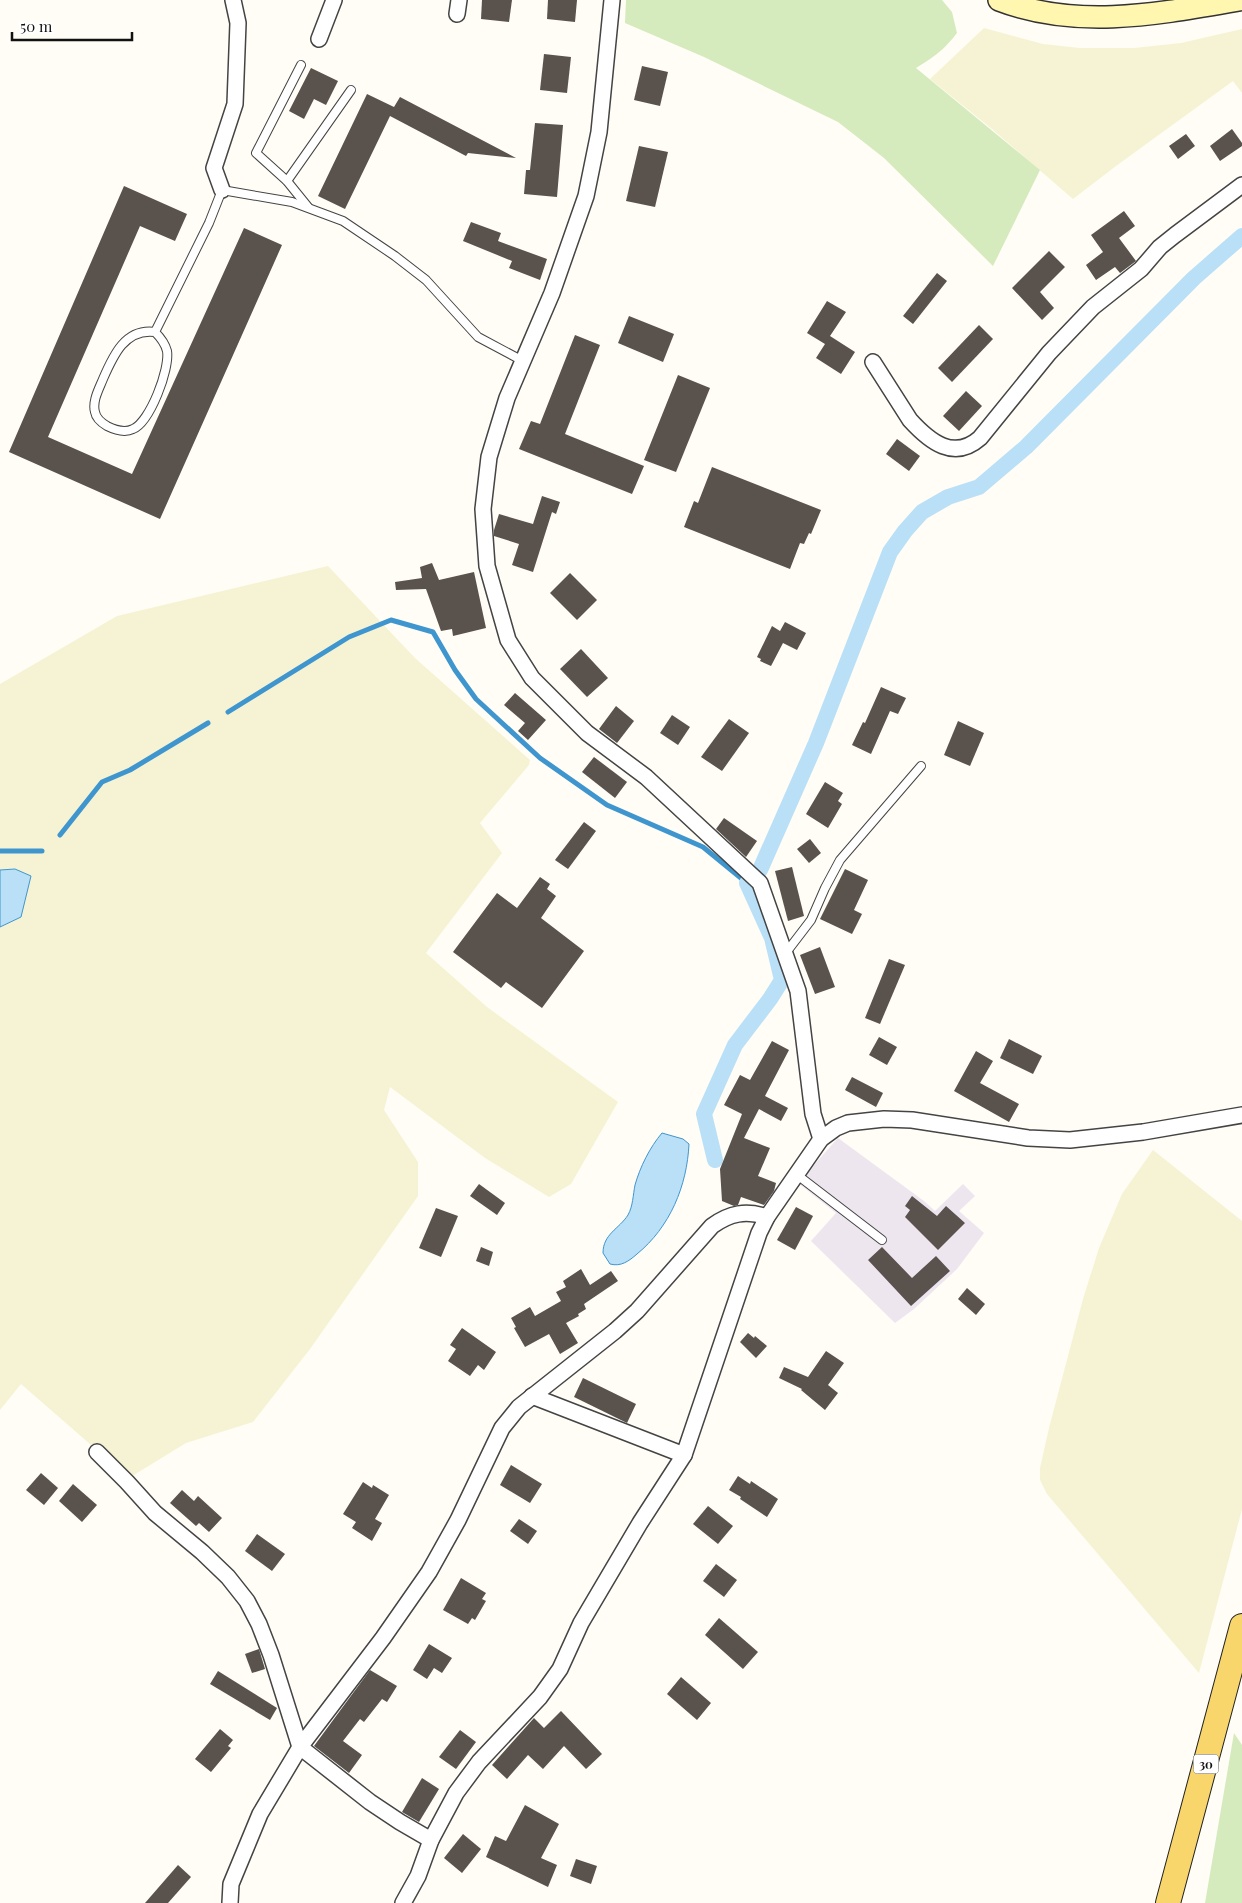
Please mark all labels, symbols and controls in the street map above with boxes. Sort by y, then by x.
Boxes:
scale bar [12,10,132,42]
text: 50 m [20,16,53,36]
road number: 30 [1194,1755,1218,1774]

